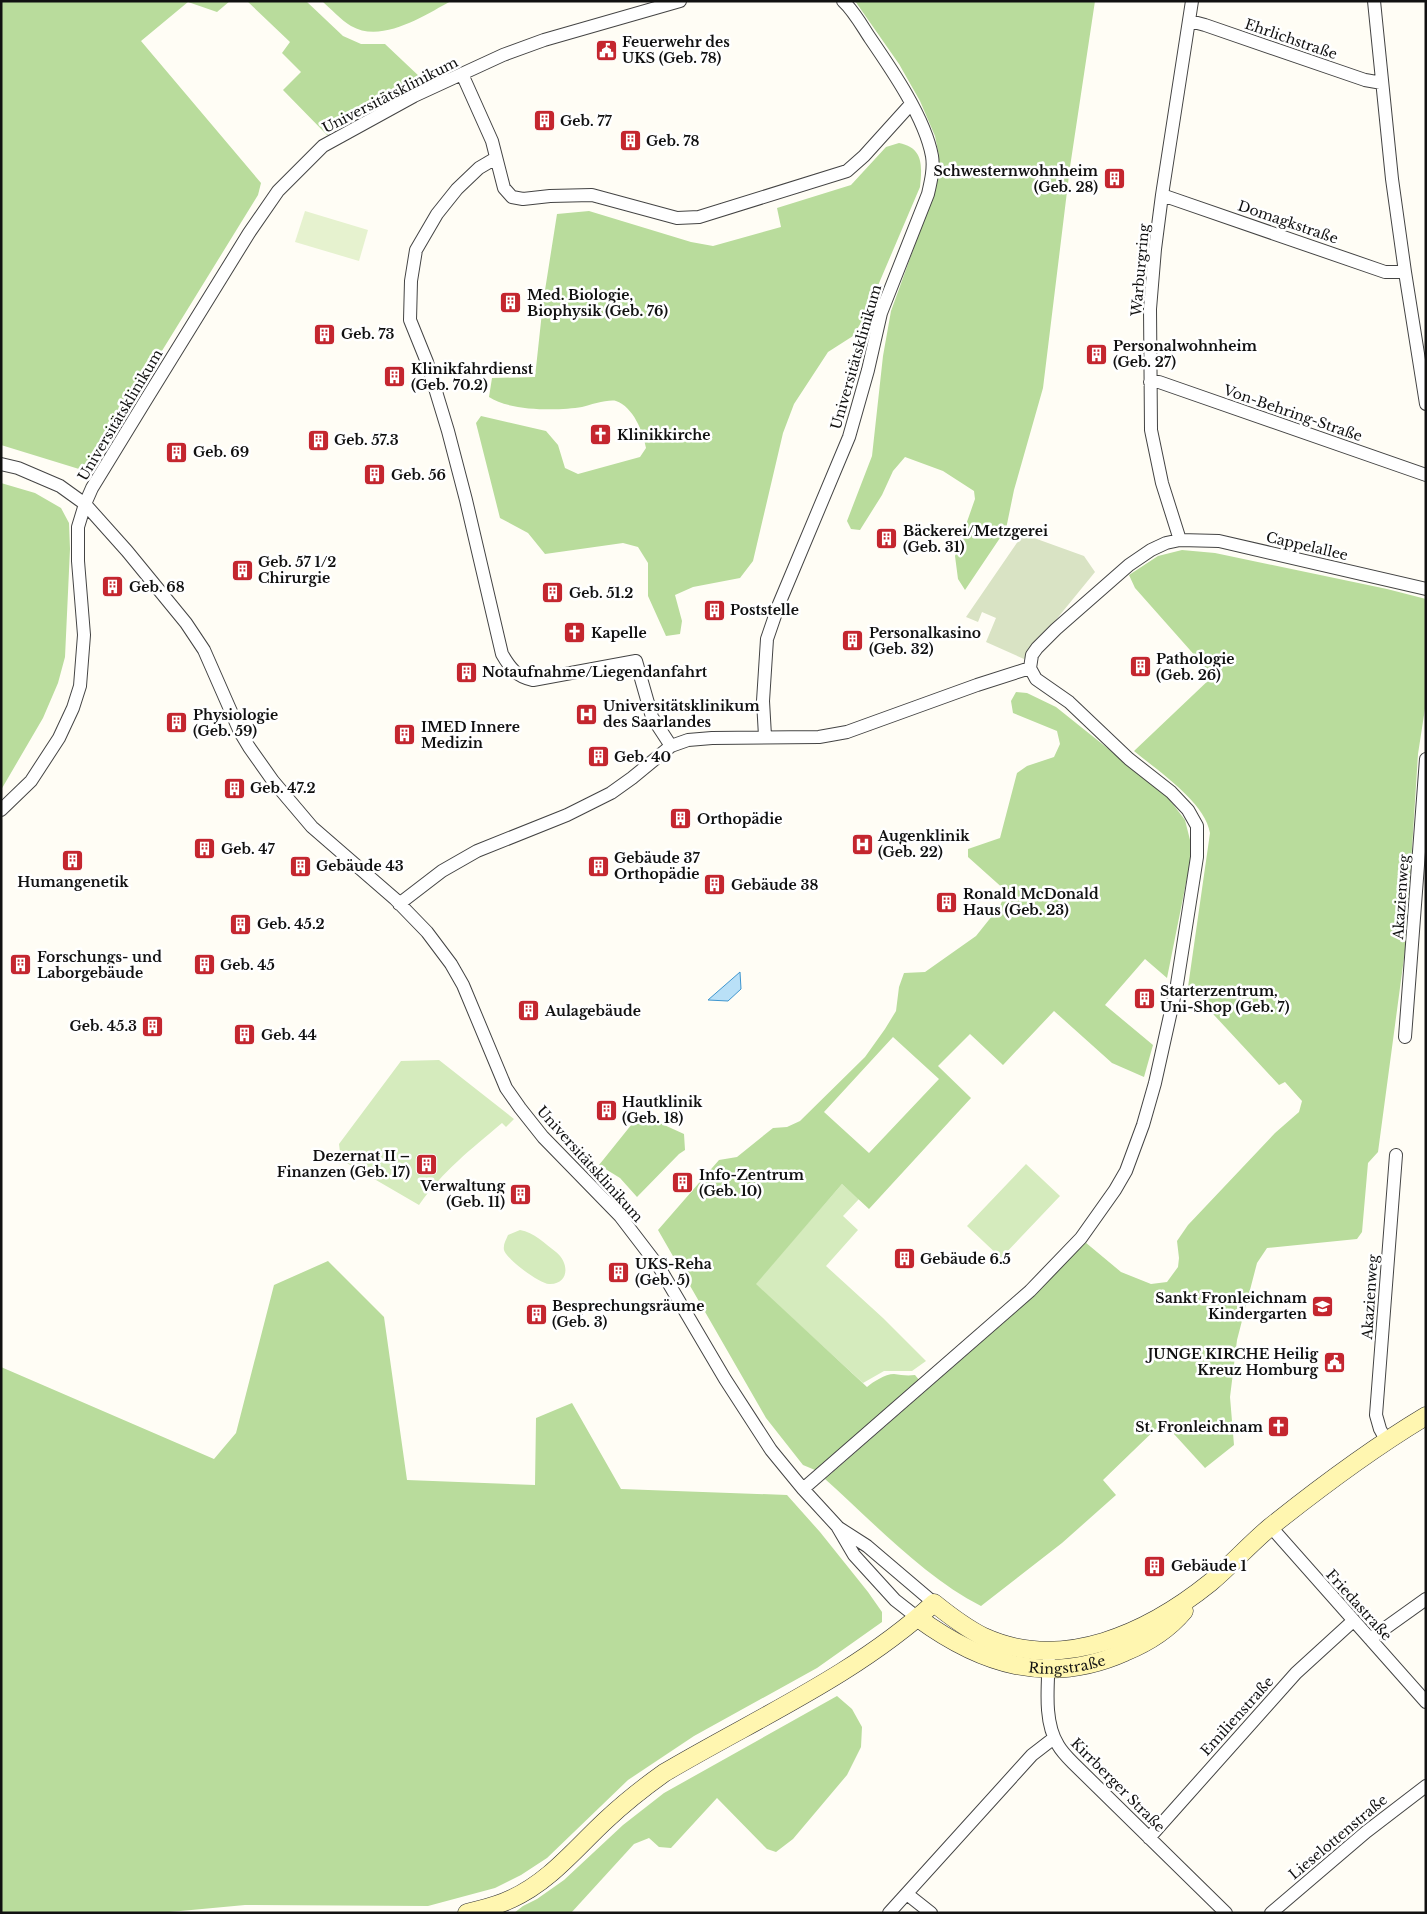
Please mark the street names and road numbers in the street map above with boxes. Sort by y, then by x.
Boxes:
street label: Ehrlichstraße [1242,15,1340,63]
street label: Universitätsklinikum [319,53,461,137]
street label: Domagkstraße [1235,196,1341,248]
street label: Warburgring [1127,222,1153,318]
street label: Universitätsklinikum [827,282,885,432]
street label: Universitätsklinikum [74,346,166,484]
street label: Von-Behring-Straße [1220,380,1365,445]
street label: Cappelallee [1264,528,1350,564]
street label: Akazienweg [1389,853,1413,941]
street label: Universitätsklinikum [533,1102,647,1226]
street label: Akazienweg [1358,1253,1382,1341]
street label: Friedastraße [1322,1566,1396,1644]
street label: Ringstraße [1028,1651,1108,1678]
street label: Emilienstraße [1197,1673,1277,1759]
street label: Kirrberger Straße [1067,1734,1169,1836]
street label: Lieselottenstraße [1285,1791,1391,1883]

